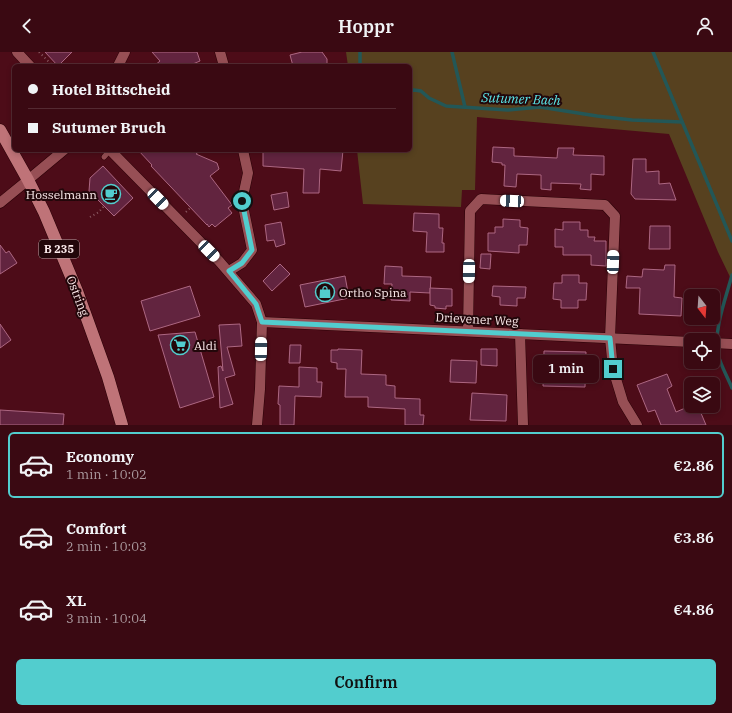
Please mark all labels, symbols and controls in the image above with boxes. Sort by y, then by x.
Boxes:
icon: back [16,15,38,37]
text: Hoppr [338,15,394,38]
icon: person [694,15,716,37]
text: Hotel Bittscheid [52,80,171,99]
water label: Sutumer Bach [480,89,561,109]
text: Sutumer Bruch [52,118,166,137]
cafe icon: Hosselmann [100,183,122,205]
car [145,186,171,212]
place label: Hosselmann [26,187,97,202]
route start [233,192,251,210]
car [500,194,524,208]
car [196,238,222,264]
road number: B 235 [39,240,79,258]
car [607,250,619,274]
car [463,259,475,283]
street label: Ostring [63,274,93,319]
shop icon: Ortho Spina [314,281,336,303]
place label: Ortho Spina [339,285,407,300]
north arrow [684,289,720,325]
map controls [684,289,720,413]
street label: Drievener Weg [435,309,519,329]
button: locate [684,333,720,369]
supermarket icon: Aldi [169,334,191,356]
car [255,337,267,361]
place label: Aldi [194,338,217,353]
callout: 1 min [533,355,599,383]
text: 1 min [548,360,584,377]
route end [604,360,622,378]
button: layers [684,377,720,413]
icon: car [18,447,54,483]
text: Economy [66,447,134,466]
text: €2.86 [674,456,714,475]
text: 1 min · 10:02 [66,466,147,483]
icon: car [18,519,54,555]
text: Comfort [66,519,126,538]
text: €3.86 [674,528,714,547]
text: 2 min · 10:03 [66,538,147,555]
icon: car [18,591,54,627]
text: XL [66,591,86,610]
text: €4.86 [674,600,714,619]
text: 3 min · 10:04 [66,610,147,627]
button: Confirm [16,659,716,705]

